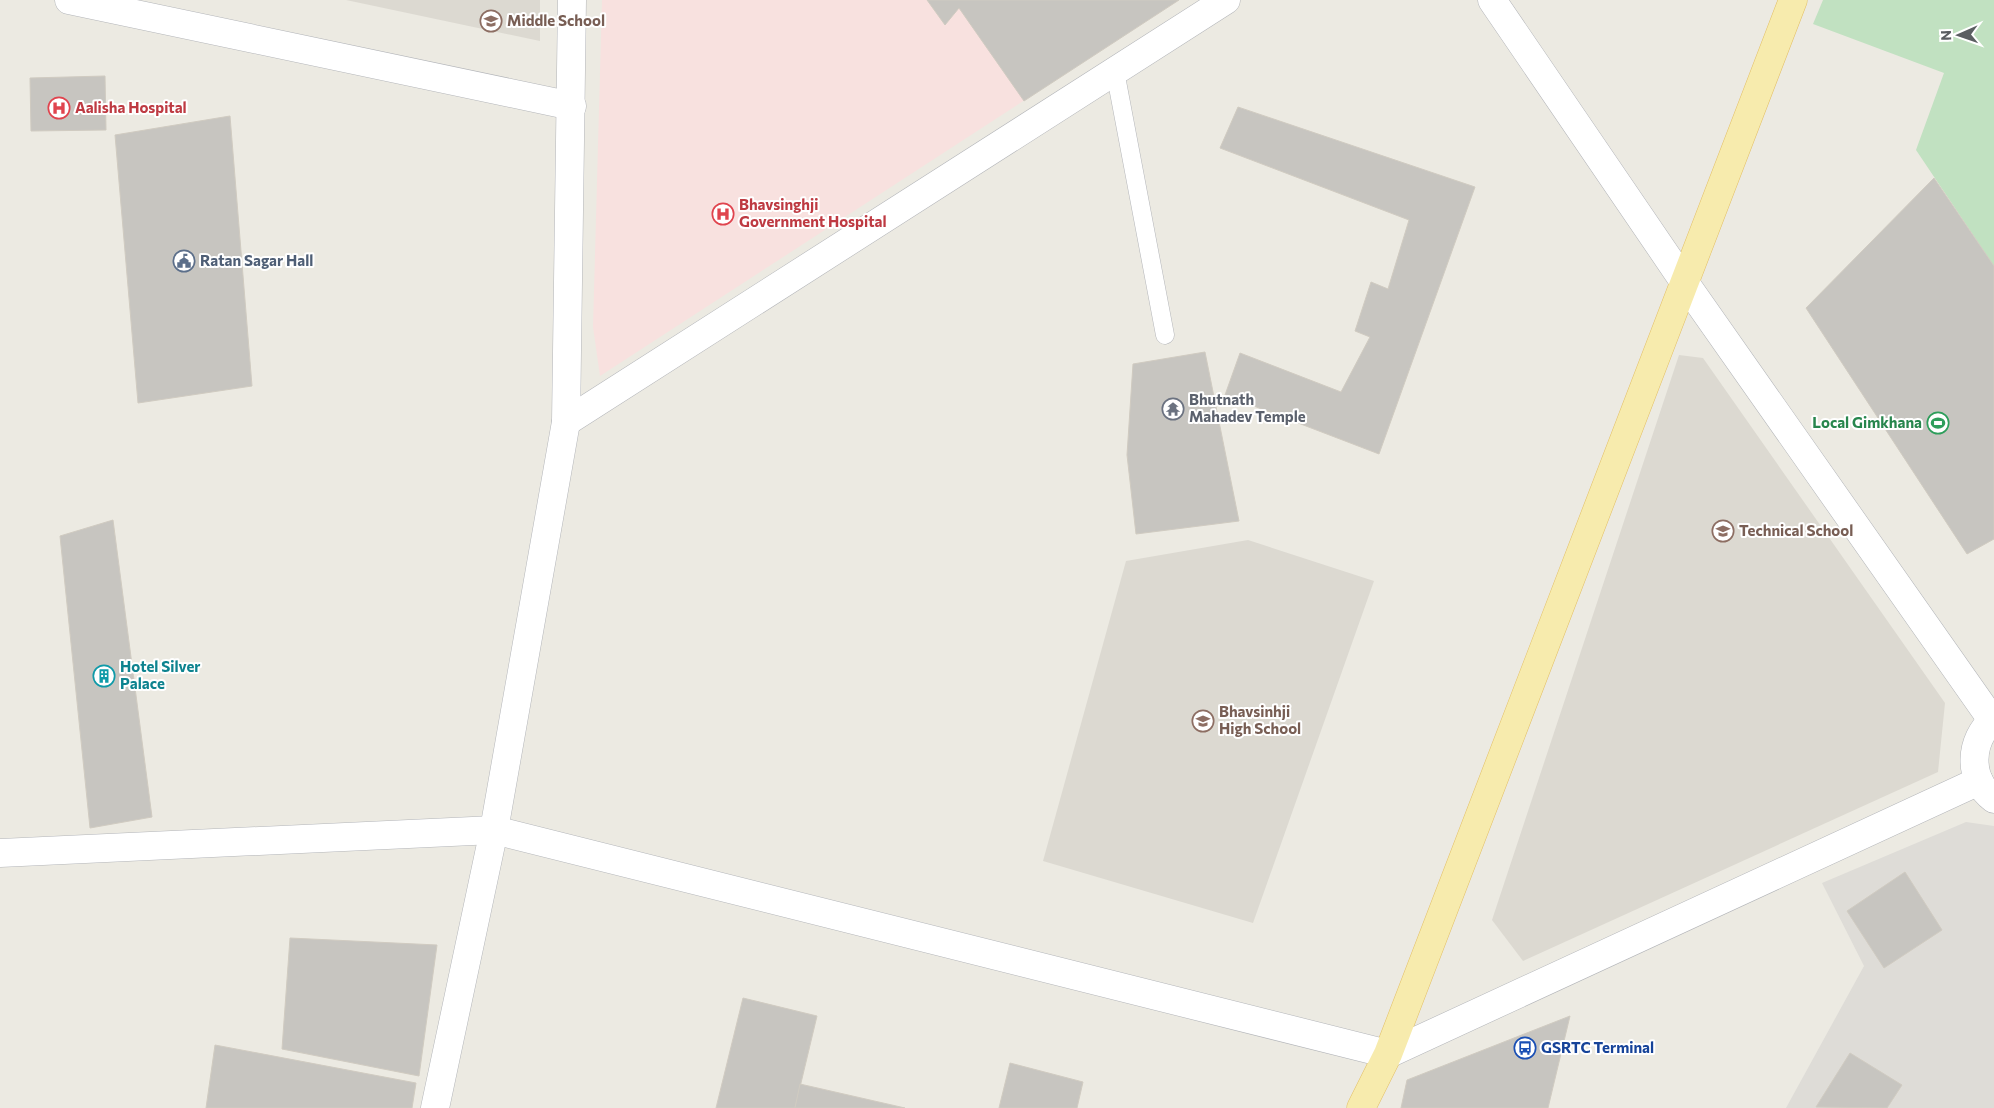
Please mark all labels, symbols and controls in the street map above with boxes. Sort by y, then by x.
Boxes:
school or university icon: Middle School [479,9,503,33]
north arrow [1934,10,1984,60]
place label: Middle School [507,11,605,29]
text: N [1937,30,1954,41]
hospital icon: Aalisha Hospital [47,96,71,120]
place label: Aalisha Hospital [75,98,187,116]
place label: Bhavsinghji Government Hospital [739,195,886,230]
hospital icon: Bhavsinghji Government Hospital [711,202,735,226]
public building icon: Ratan Sagar Hall [172,249,196,273]
place label: Ratan Sagar Hall [200,251,313,269]
place label: Bhutnath Mahadev Temple [1189,390,1306,425]
temple icon: Bhutnath Mahadev Temple [1161,397,1185,421]
sports icon: Local Gimkhana [1926,411,1950,435]
place label: Local Gimkhana [1812,413,1922,431]
school or university icon: Technical School [1711,519,1735,543]
place label: Technical School [1739,521,1853,539]
place label: Hotel Silver Palace [120,657,200,692]
building icon: Hotel Silver Palace [92,664,116,688]
place label: Bhavsinhji High School [1219,702,1301,737]
school or university icon: Bhavsinhji High School [1191,709,1215,733]
bus stop icon: GSRTC Terminal [1513,1036,1537,1060]
place label: GSRTC Terminal [1541,1038,1654,1056]

